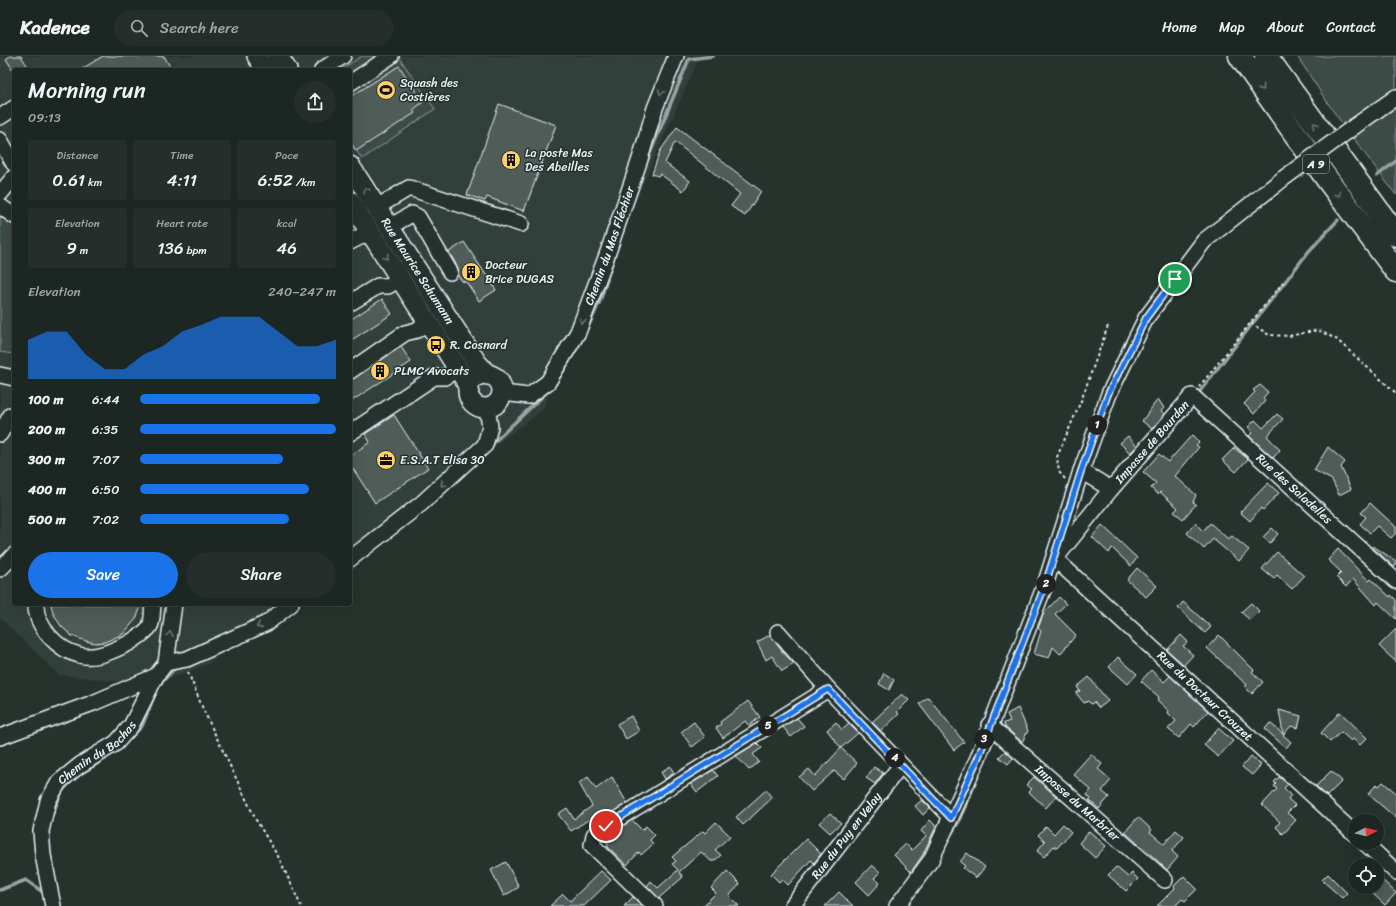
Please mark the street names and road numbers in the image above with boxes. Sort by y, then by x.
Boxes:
road number: A 9 [1303,155,1329,173]
street label: Chemin du Mas Fléchier [578,182,641,309]
street label: Rue Maurice Schumann [375,213,461,329]
street label: Impasse de Bourdan [1108,395,1195,490]
street label: Rue des Saladelles [1251,448,1338,530]
street label: Rue du Docteur Crouzet [1152,645,1258,747]
street label: Chemin du Bachas [52,717,143,790]
street label: Impasse du Marbrier [1029,758,1126,848]
street label: Rue du Puy en Velay [805,787,888,884]

